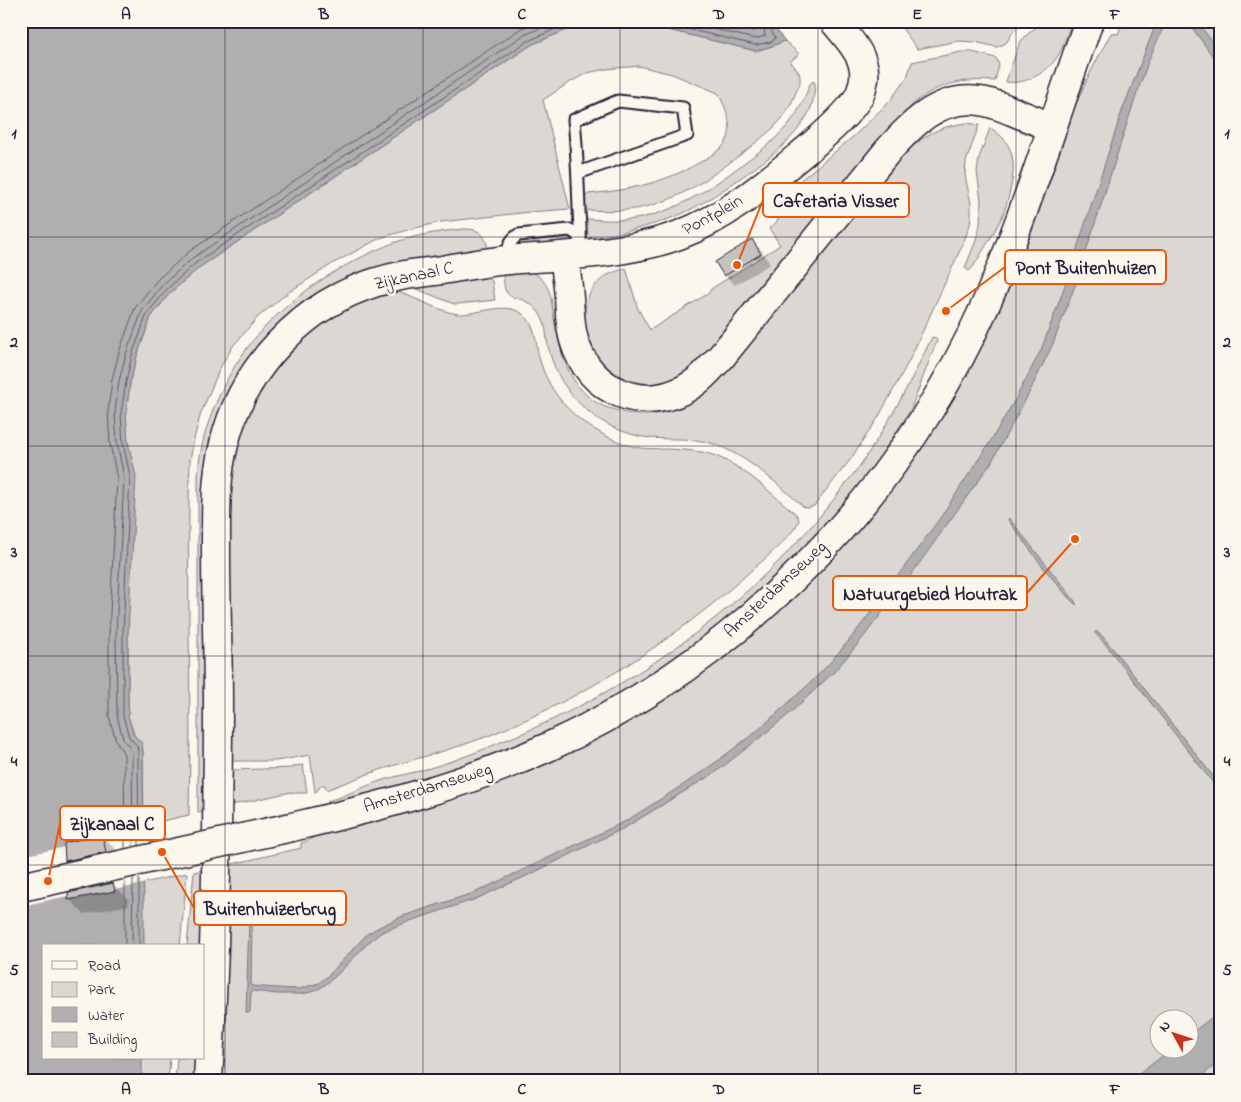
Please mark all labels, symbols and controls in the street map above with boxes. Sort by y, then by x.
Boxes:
text: A [121,3,131,27]
text: B [318,3,330,27]
text: C [518,3,527,27]
text: D [712,3,725,27]
text: E [912,3,922,27]
text: F [1109,3,1121,27]
text: 1 [11,122,17,146]
text: 1 [1224,122,1230,146]
callout: Cafetaria Visser [763,183,909,217]
street label: Pontplein [678,189,748,243]
text: Cafetaria Visser [773,189,900,216]
callout: Pont Buitenhuizen [1005,250,1166,284]
street label: Zijkanaal C [372,256,456,298]
text: Pont Buitenhuizen [1016,256,1156,283]
text: 2 [9,331,18,355]
text: 2 [1222,331,1231,355]
street label: Amsterdamseweg [719,535,834,646]
text: 3 [10,541,18,565]
text: 3 [1223,541,1231,565]
callout: Natuurgebied Houtrak [833,576,1027,610]
text: Natuurgebied Houtrak [843,582,1018,611]
text: 4 [10,750,18,774]
text: 4 [1223,750,1231,774]
street label: Amsterdamseweg [361,757,496,822]
callout: Zijkanaal C [60,806,165,840]
text: Zijkanaal C [70,812,155,839]
callout: Buitenhuizerbrug [194,891,346,925]
text: Buitenhuizerbrug [203,897,337,926]
legend [42,944,205,1060]
text: Road [88,955,121,977]
text: 5 [9,959,19,983]
text: 5 [1222,959,1232,983]
text: Park [88,979,116,1001]
text: Water [88,1005,124,1027]
north arrow [1148,1010,1198,1060]
text: N [1154,1016,1176,1037]
text: Building [87,1029,137,1052]
text: A [121,1078,131,1102]
text: B [318,1078,330,1102]
text: C [518,1078,527,1102]
text: D [712,1078,725,1102]
text: E [912,1078,922,1102]
text: F [1109,1078,1121,1102]

